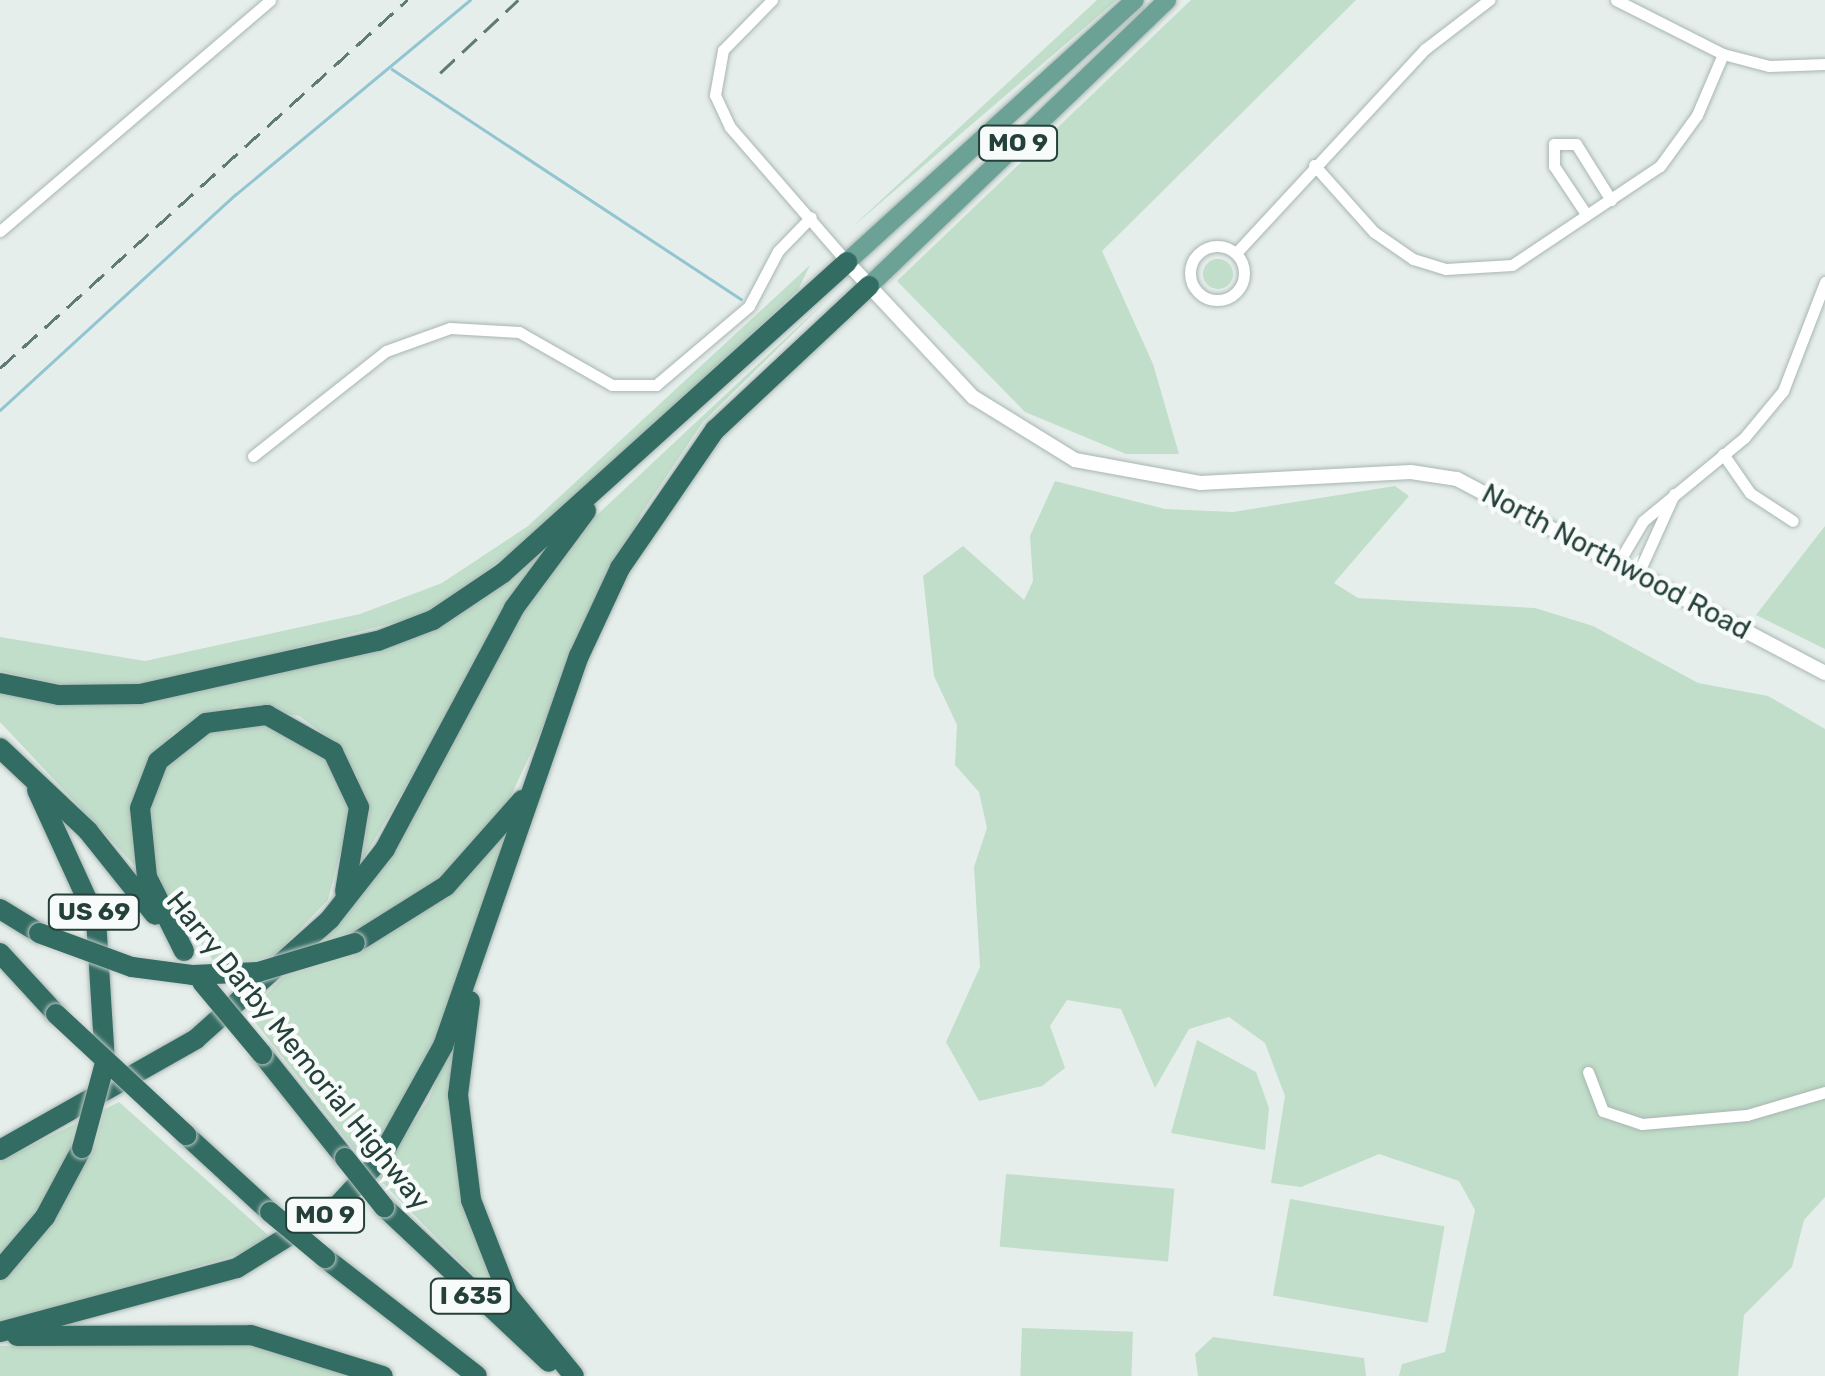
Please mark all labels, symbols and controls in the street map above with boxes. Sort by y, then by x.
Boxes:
road number: MO 9 [978,123,1058,163]
street label: North Northwood Road [1476,477,1756,647]
street label: Harry Darby Memorial Highway [159,885,437,1217]
road number: US 69 [46,892,142,932]
road number: MO 9 [285,1195,365,1235]
road number: I 635 [428,1276,514,1316]

